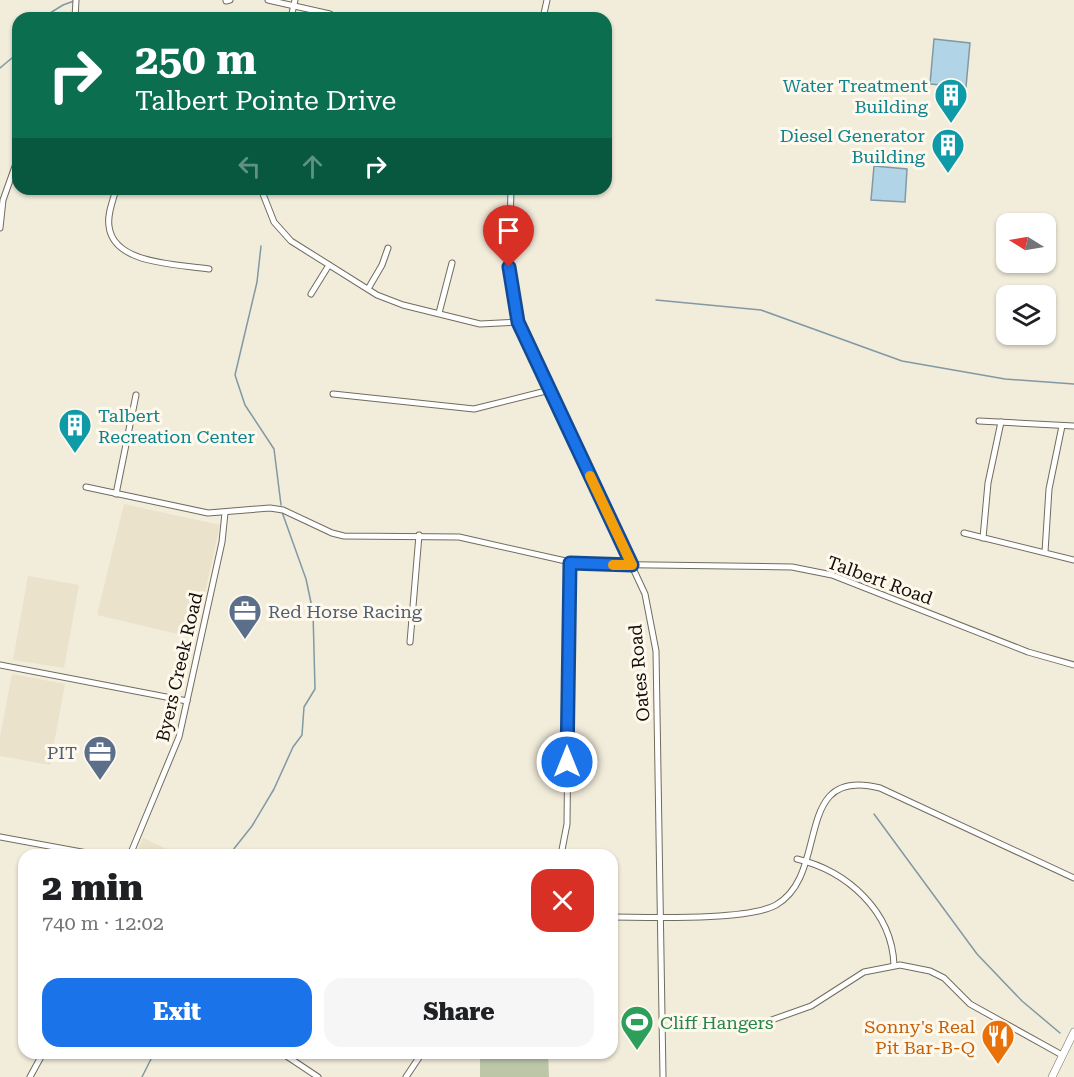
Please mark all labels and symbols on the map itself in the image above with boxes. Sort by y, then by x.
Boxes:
place label: Water Treatment Building [783,75,929,117]
building icon: Water Treatment Building [933,77,969,124]
place label: Diesel Generator Building [780,125,926,167]
building icon: Diesel Generator Building [930,127,966,174]
pin [483,205,534,267]
north arrow [996,213,1056,273]
place label: Talbert Recreation Center [98,405,255,447]
building icon: Talbert Recreation Center [57,407,93,454]
street label: Talbert Road [824,551,936,609]
street label: Byers Creek Road [152,590,207,744]
office icon: Red Horse Racing [227,593,263,640]
place label: Red Horse Racing [268,601,423,622]
street label: Oates Road [624,623,654,723]
position arrow [535,730,599,794]
office icon: PIT [82,734,118,781]
place label: PIT [47,742,77,763]
sports icon: Cliff Hangers [619,1004,655,1051]
place label: Cliff Hangers [660,1012,774,1033]
place label: Sonny's Real Pit Bar-B-Q [864,1016,975,1058]
restaurant icon: Sonny's Real Pit Bar-B-Q [980,1018,1016,1065]

